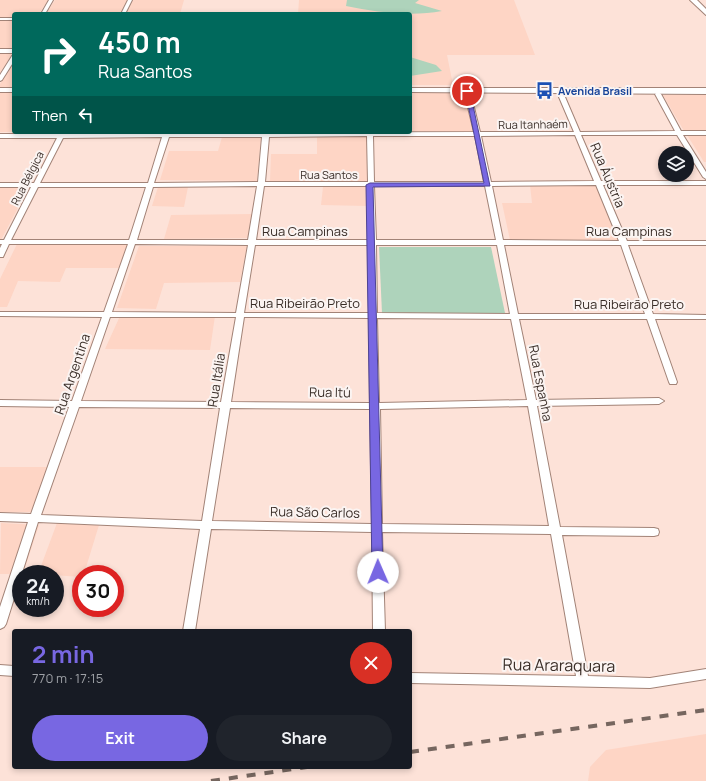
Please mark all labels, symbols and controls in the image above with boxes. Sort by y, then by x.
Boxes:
text: 450 m [98,23,181,61]
icon: right [32,28,84,80]
text: Rua Santos [98,59,192,83]
pin [450,74,484,108]
icon: arrive [456,80,478,102]
bus stop icon: Avenida Brasil [535,80,555,100]
place label: Avenida Brasil [558,83,632,98]
icon: left [75,104,97,126]
text: Then [32,105,67,126]
street label: Rua Itanhaém [498,116,568,132]
street label: Rua Áustria [586,140,630,210]
map controls [658,146,694,182]
button: layers [658,146,694,182]
street label: Rua Bélgica [7,148,47,208]
street label: Rua Santos [300,167,358,182]
street label: Rua Campinas [262,222,348,240]
street label: Rua Campinas [586,222,672,240]
street label: Rua Ribeirão Preto [250,294,360,312]
street label: Rua Ribeirão Preto [574,295,684,313]
street label: Rua Argentina [50,331,94,417]
street label: Rua Espanha [525,343,557,423]
street label: Rua Itália [203,352,229,408]
street label: Rua Itú [309,383,351,401]
street label: Rua São Carlos [270,502,360,522]
position arrow [357,551,399,593]
speed limit sign: 30 [72,565,124,617]
text: 24 [26,572,50,599]
text: km/h [26,594,50,608]
text: 2 min [32,637,94,670]
button: close [350,642,392,684]
street label: Rua Araraquara [502,653,616,677]
text: 770 m · 17:15 [32,669,103,687]
button: Exit [32,715,208,761]
button: Share [216,715,392,761]

